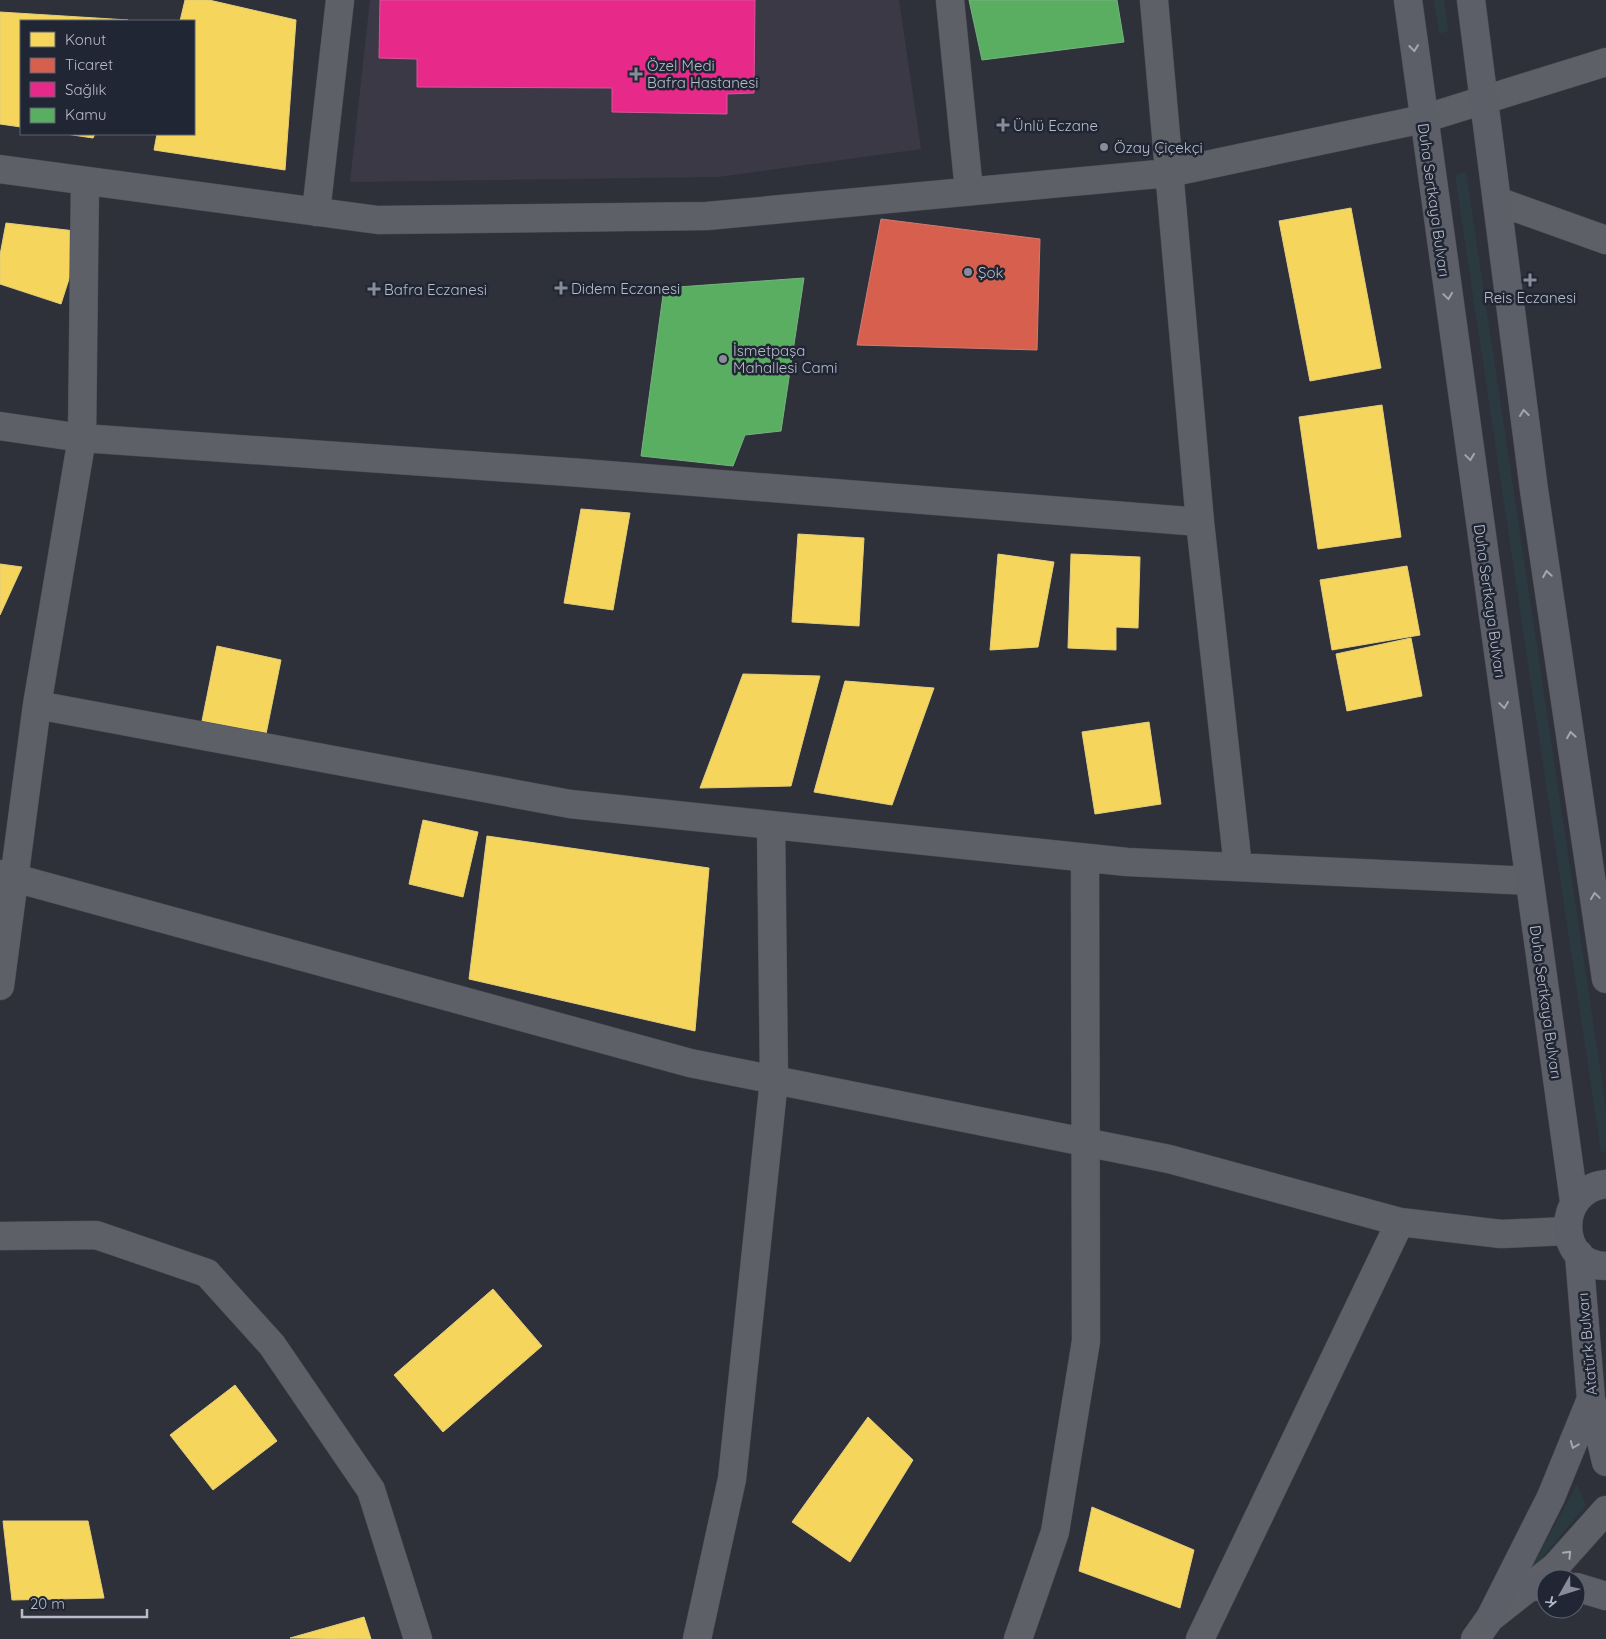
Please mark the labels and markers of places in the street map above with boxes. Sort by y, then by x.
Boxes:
place label: Özel Medi Bafra Hastanesi [647,56,759,92]
marker: Özel Medi Bafra Hastanesi [629,67,643,81]
place label: Ünlü Eczane [1013,116,1098,135]
marker: Ünlü Eczane [997,119,1009,131]
place label: Özay Çiçekçi [1114,138,1203,157]
marker: Özay Çiçekçi [1098,141,1110,153]
place label: Şok [978,263,1004,282]
marker: Şok [962,266,974,278]
marker: Reis Eczanesi [1524,274,1536,286]
place label: Didem Eczanesi [571,279,680,298]
place label: Bafra Eczanesi [384,280,487,299]
marker: Didem Eczanesi [555,282,567,294]
marker: Bafra Eczanesi [368,283,380,295]
place label: Reis Eczanesi [1484,288,1576,307]
place label: İsmetpaşa Mahallesi Cami [733,341,837,377]
marker: İsmetpaşa Mahallesi Cami [717,353,729,365]

